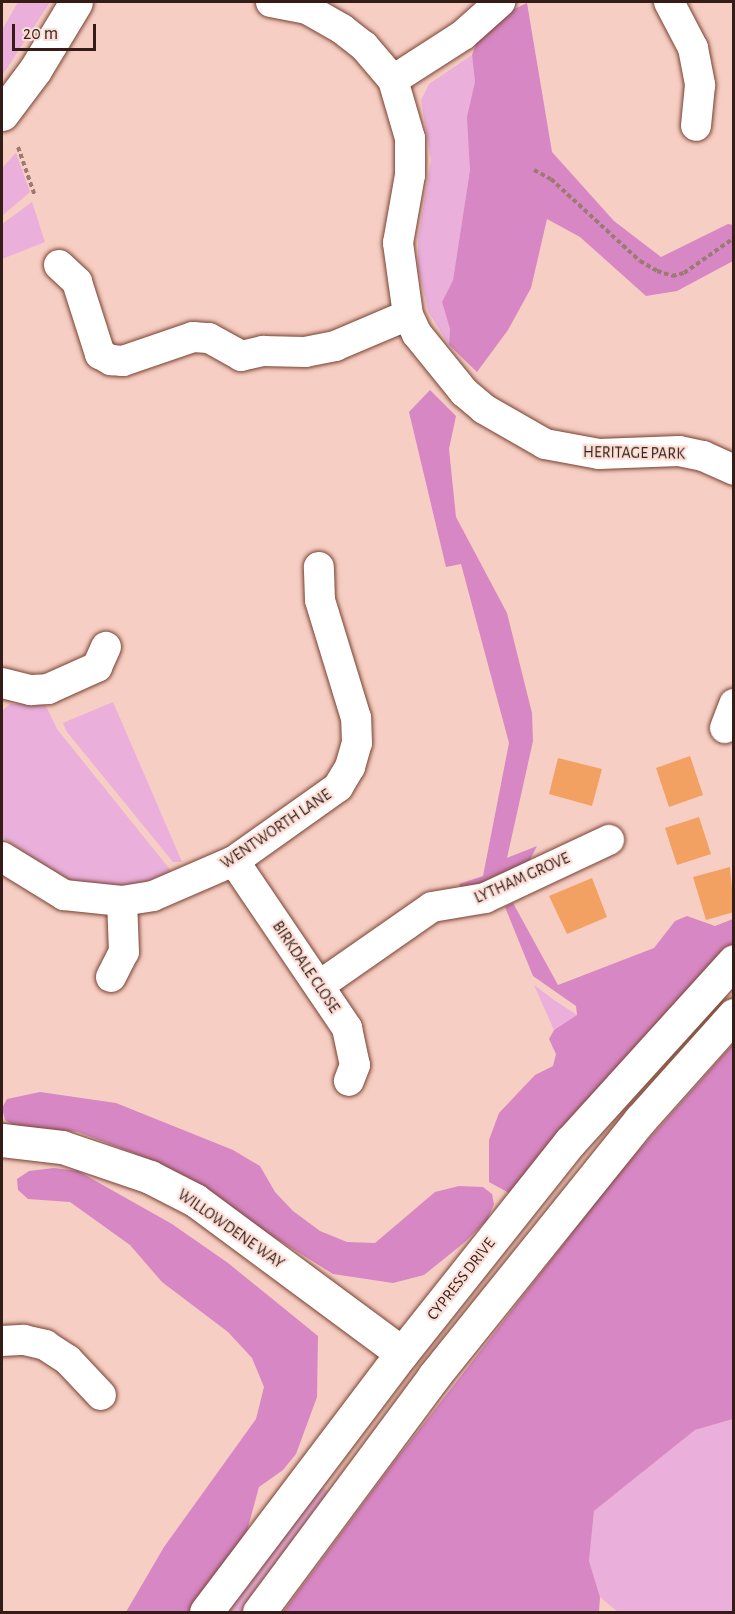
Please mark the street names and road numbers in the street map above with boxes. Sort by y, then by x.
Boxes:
street label: HERITAGE PARK [583,443,685,463]
street label: WENTWORTH LANE [217,785,335,873]
street label: LYTHAM GROVE [471,848,573,908]
street label: BIRKDALE CLOSE [268,917,344,1017]
street label: WILLOWDENE WAY [174,1185,288,1273]
street label: CYPRESS DRIVE [423,1234,499,1324]

